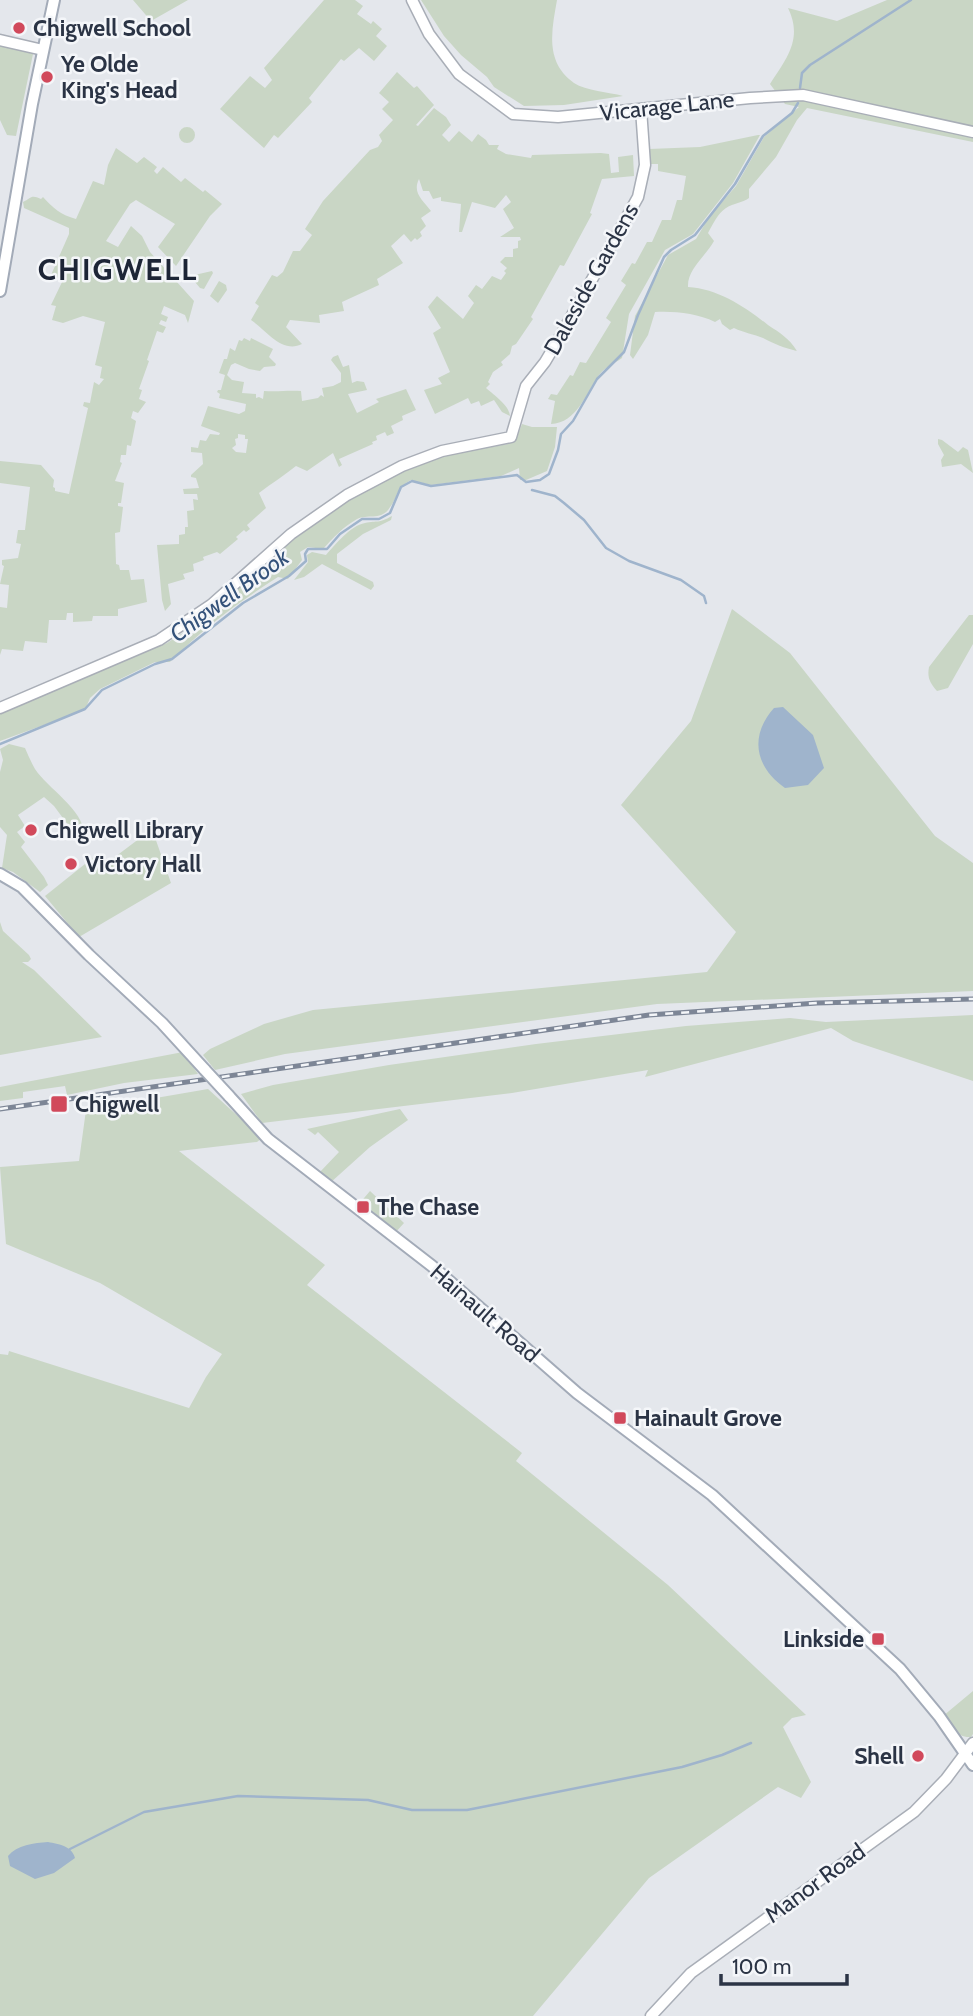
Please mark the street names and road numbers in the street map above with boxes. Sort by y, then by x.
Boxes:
street label: Vicarage Lane [598,85,736,127]
street label: Daleside Gardens [538,198,644,360]
street label: Hainault Road [424,1258,546,1368]
street label: Manor Road [759,1837,871,1929]

